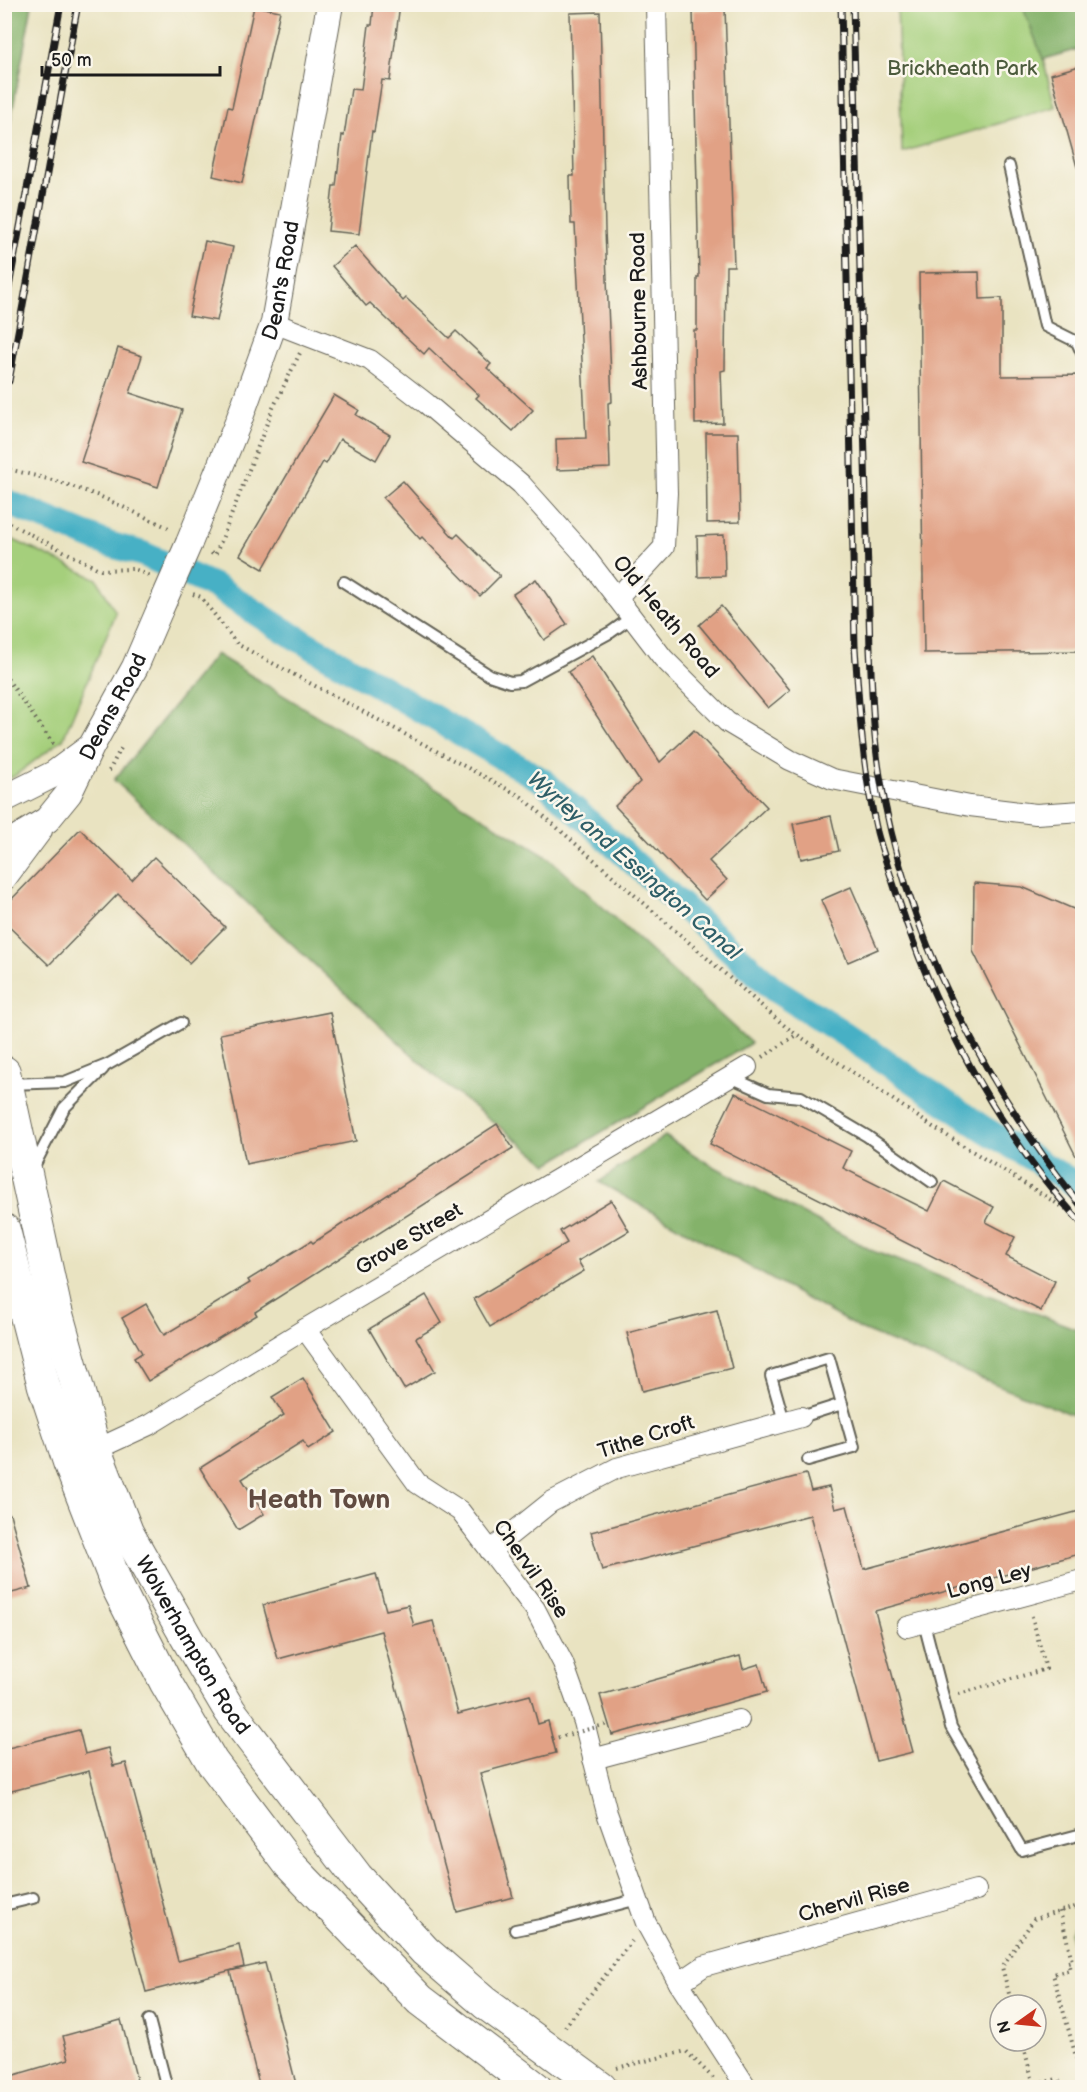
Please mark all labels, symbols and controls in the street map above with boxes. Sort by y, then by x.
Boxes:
scale bar [42,39,220,77]
text: 50 m [51,50,92,71]
park label: Brickheath Park [887,56,1038,81]
street label: Dean's Road [256,219,304,344]
street label: Ashbourne Road [625,232,653,390]
street label: Old Heath Road [607,551,725,683]
street label: Deans Road [74,649,152,764]
water label: Wyrley and Essington Canal [522,766,747,967]
street label: Grove Street [351,1197,467,1281]
street label: Tithe Croft [595,1410,698,1464]
district label: Heath Town [248,1484,390,1516]
street label: Chervil Rise [488,1515,574,1623]
street label: Wolverhampton Road [131,1551,256,1739]
street label: Long Ley [944,1558,1034,1604]
street label: Chervil Rise [795,1872,913,1928]
north arrow [988,1993,1048,2053]
text: N [994,2018,1016,2035]

